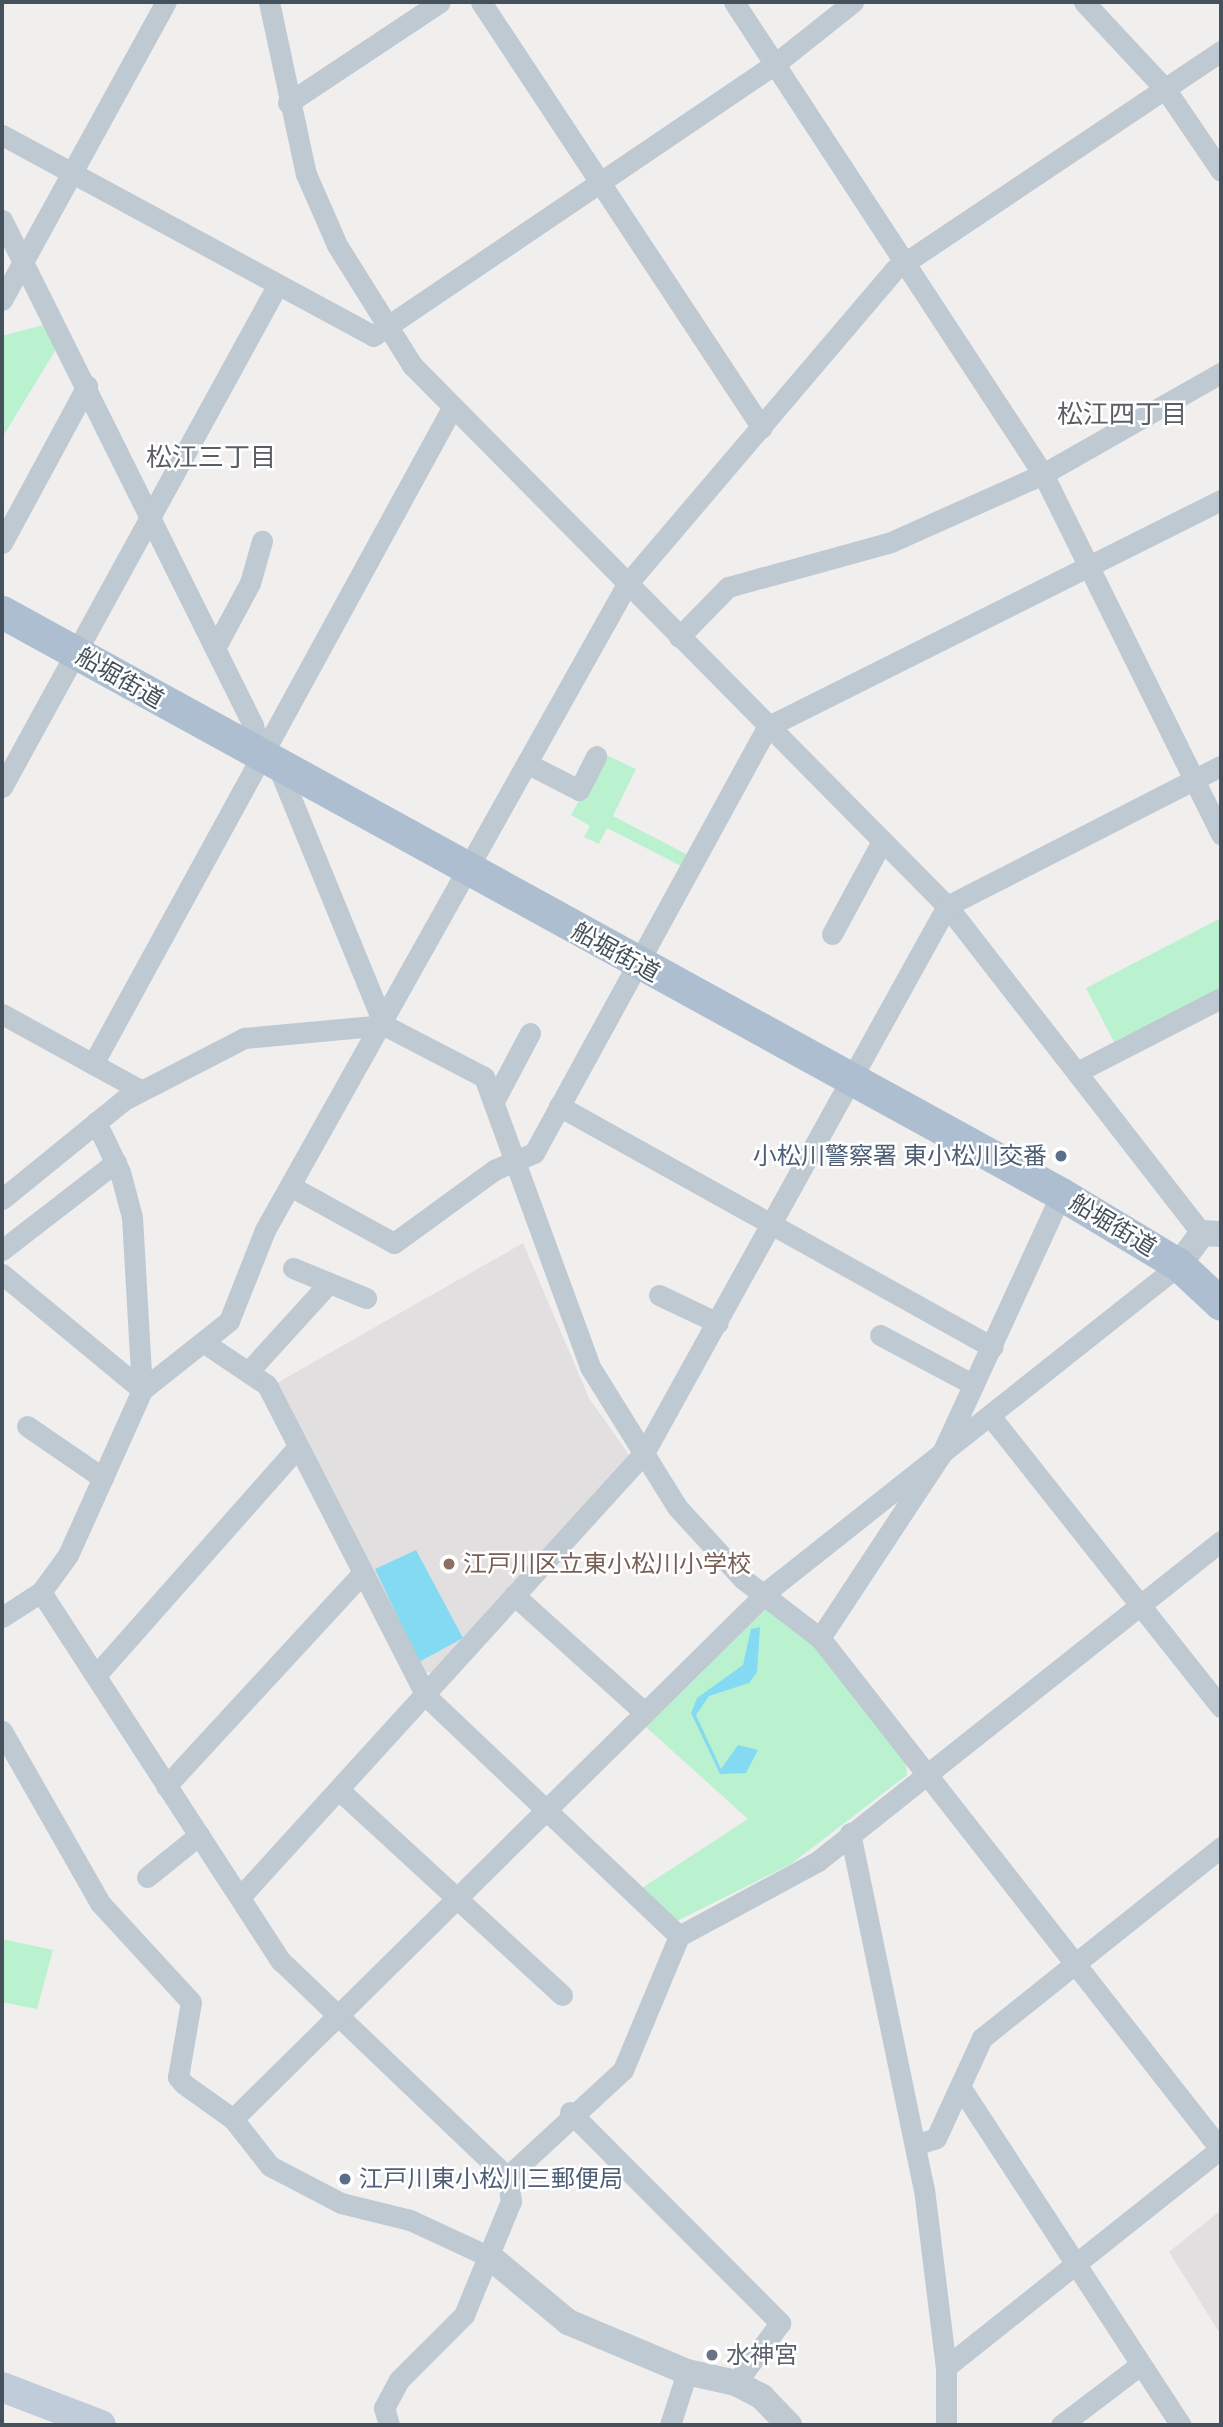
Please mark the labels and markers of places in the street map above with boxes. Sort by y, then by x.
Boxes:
place label: 小松川警察署 東小松川交番 [753,1142,1047,1170]
marker: 小松川警察署 東小松川交番 [1053,1148,1069,1164]
place label: 江戸川区立東小松川小学校 [463,1550,751,1578]
marker: 江戸川区立東小松川小学校 [441,1556,457,1572]
place label: 江戸川東小松川三郵便局 [359,2165,623,2193]
marker: 江戸川東小松川三郵便局 [337,2171,353,2187]
place label: 水神宮 [726,2341,798,2369]
marker: 水神宮 [704,2347,720,2363]

